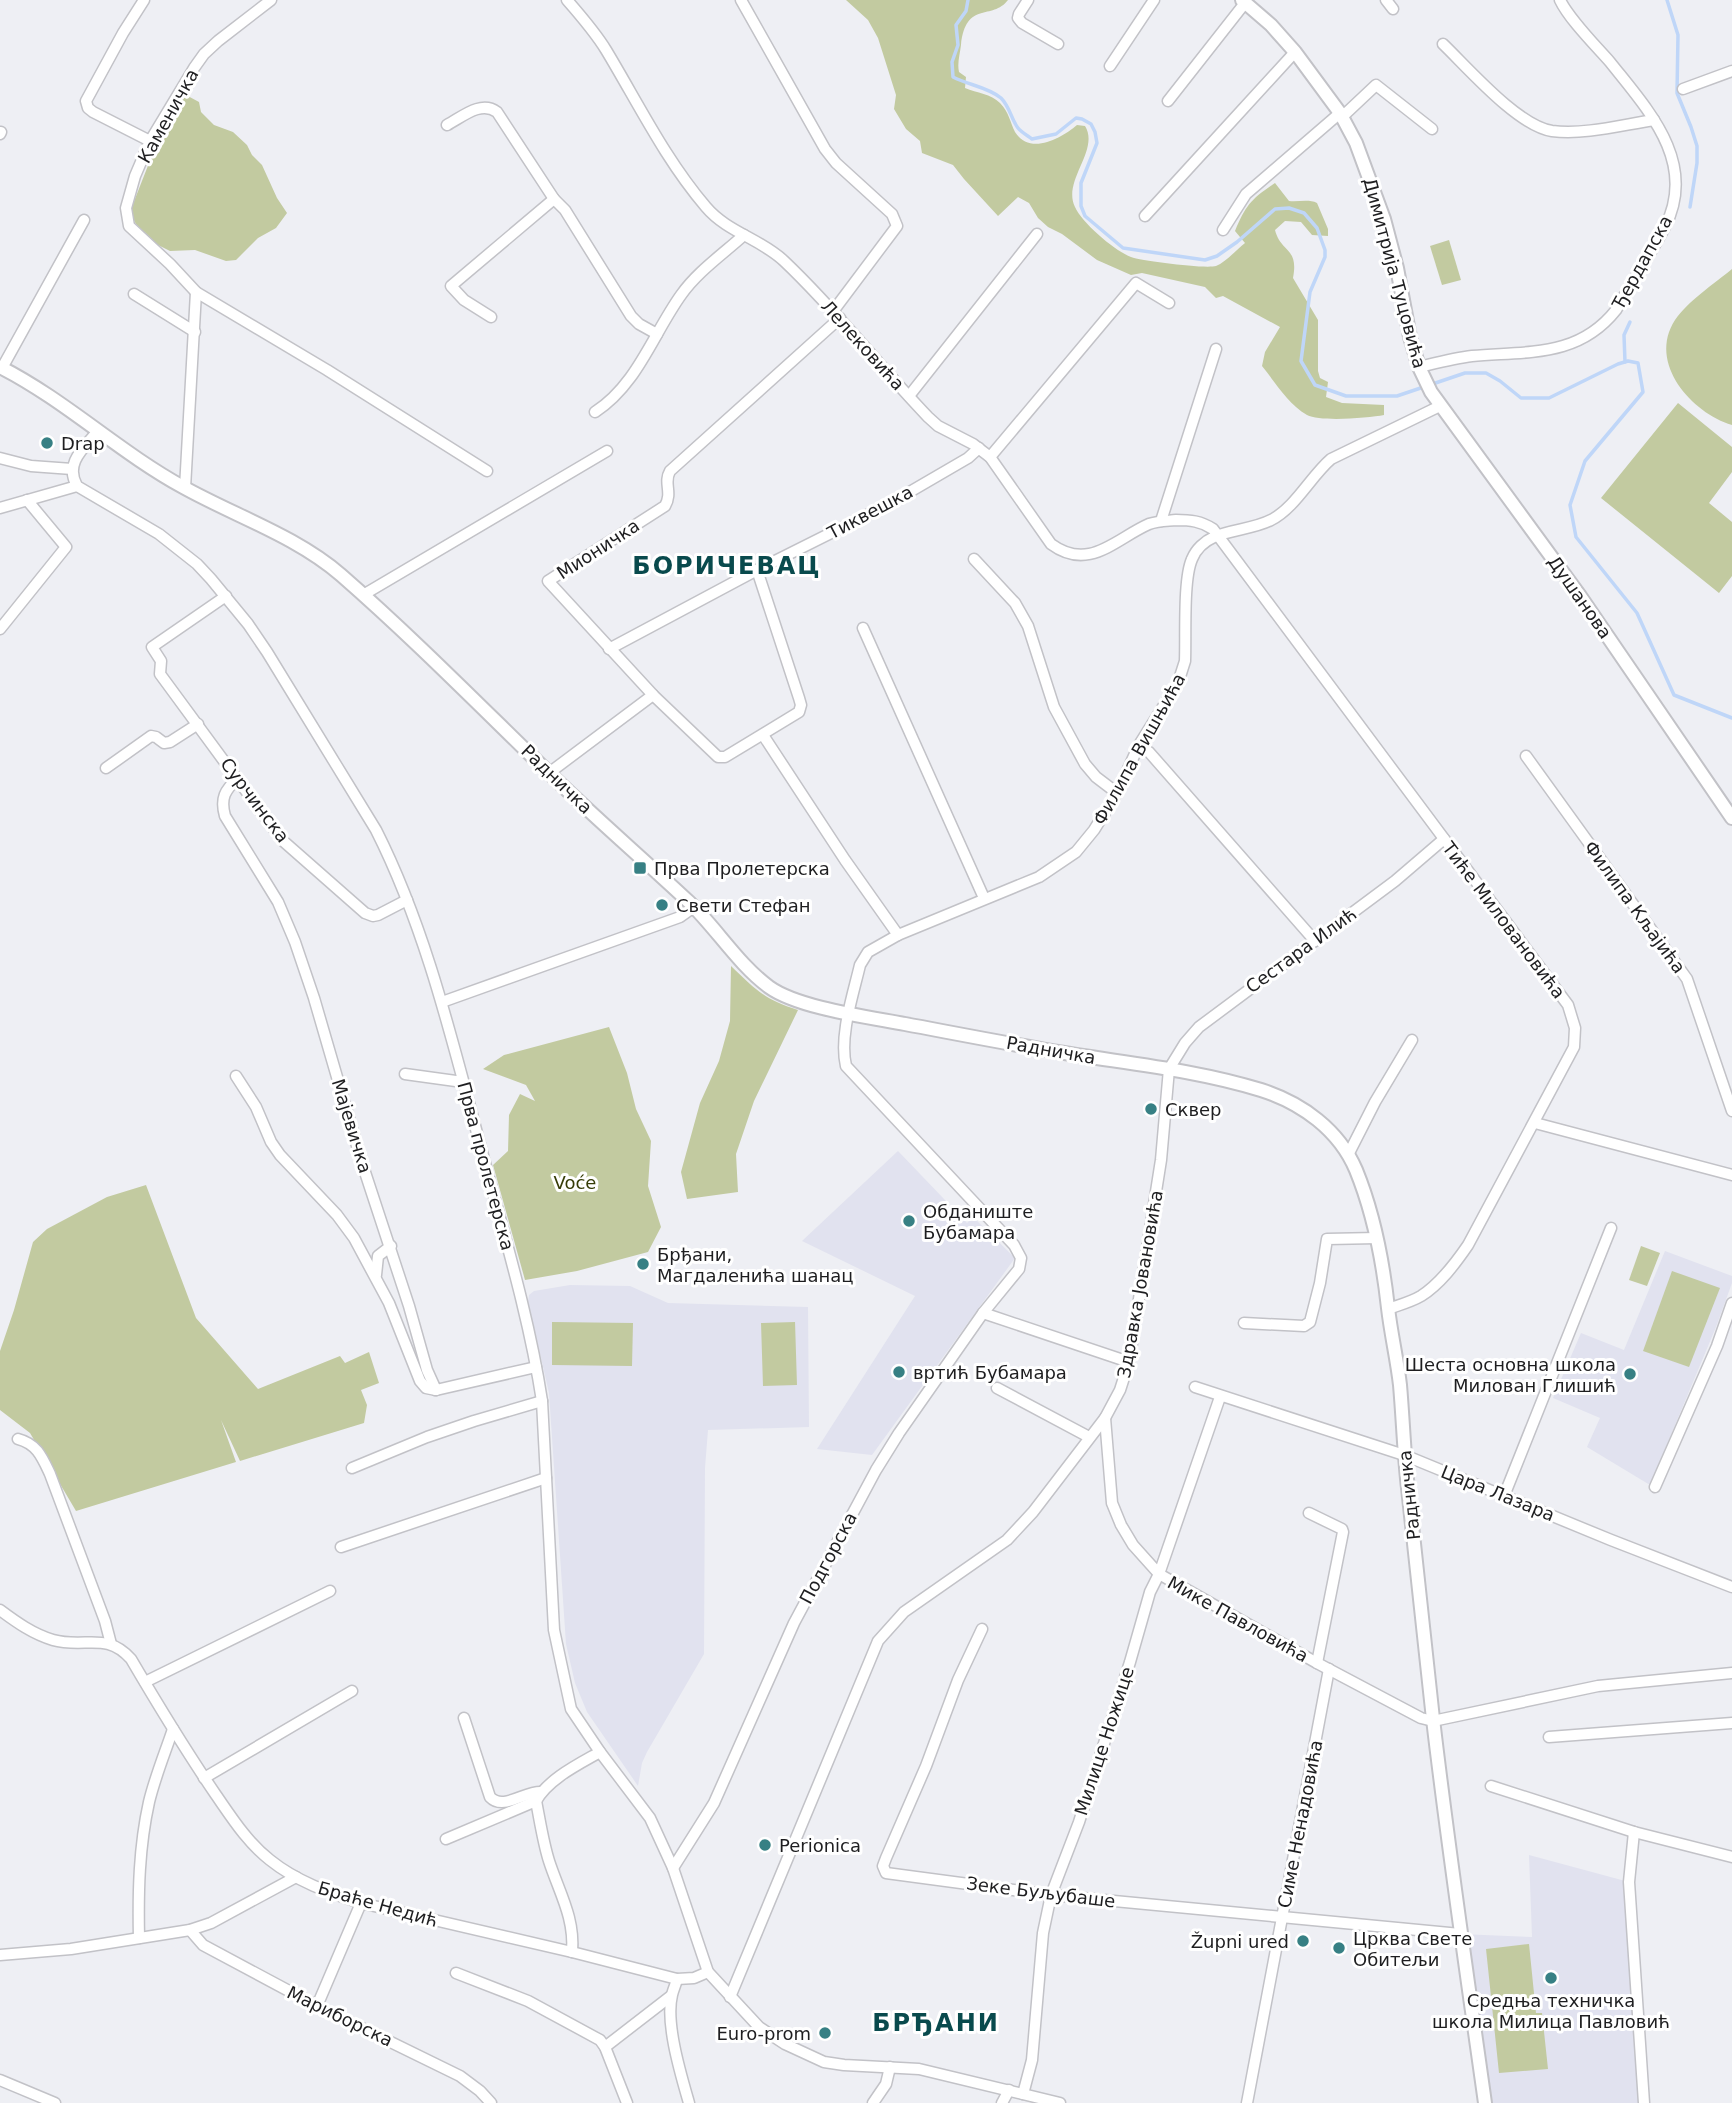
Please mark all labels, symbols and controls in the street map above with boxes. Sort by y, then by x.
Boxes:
street label: Каменичка [133,65,203,167]
street label: Димитрија Туцовића [1359,175,1431,371]
street label: Ђердапска [1607,212,1676,313]
street label: Лелековића [817,296,909,394]
place label: Drap [61,433,105,454]
marker: Drap [39,435,55,451]
street label: Тиквешка [823,481,916,544]
street label: Мионичка [553,515,643,583]
street label: Душанова [1544,551,1616,643]
district label: БОРИЧЕВАЦ [632,552,822,580]
street label: Филипа Вишњића [1089,670,1189,828]
street label: Радничка [517,740,597,818]
street label: Сурчинска [216,754,294,846]
street label: Тиће Миловановића [1438,837,1570,1002]
street label: Филипа Кљајића [1580,837,1690,977]
place label: Прва Пролетерска [654,858,830,879]
marker: Прва Пролетерска [632,860,648,876]
place label: Свети Стефан [676,895,810,916]
marker: Свети Стефан [654,897,670,913]
street label: Сестара Илић [1242,903,1360,997]
street label: Радничка [1005,1032,1097,1068]
street label: Мајевичка [328,1076,376,1176]
street label: Прва пролетерска [453,1079,519,1253]
place label: Сквер [1165,1099,1222,1120]
marker: Сквер [1143,1101,1159,1117]
park label: Voće [554,1172,596,1193]
street label: Здравка Јовановића [1113,1188,1167,1380]
place label: Обданиште Бубамара [923,1201,1033,1243]
marker: Обданиште Бубамара [901,1213,917,1229]
place label: Брђани, Магдаленића шанац [657,1244,854,1286]
marker: Брђани, Магдаленића шанац [635,1256,651,1272]
place label: Шеста основна школа Милован Глишић [1405,1354,1616,1396]
place label: вртић Бубамара [913,1362,1067,1383]
marker: вртић Бубамара [891,1364,907,1380]
marker: Шеста основна школа Милован Глишић [1622,1366,1638,1382]
street label: Радничка [1394,1449,1424,1541]
street label: Цара Лазара [1438,1461,1558,1525]
street label: Подгорска [795,1509,861,1607]
street label: Мике Павловића [1164,1572,1312,1666]
street label: Милице Ножице [1070,1664,1138,1818]
street label: Симе Ненадовића [1273,1738,1327,1910]
place label: Perionica [779,1835,861,1856]
marker: Perionica [757,1837,773,1853]
street label: Зеке Буљубаше [965,1872,1117,1912]
street label: Браће Недић [316,1877,440,1931]
place label: Црква Свете Обитељи [1353,1928,1472,1970]
place label: Župni ured [1191,1931,1289,1952]
marker: Župni ured [1295,1933,1311,1949]
marker: Црква Свете Обитељи [1331,1940,1347,1956]
marker: Средња техничка школа Милица Павловић [1543,1970,1559,1986]
street label: Мариборска [284,1981,396,2051]
place label: Средња техничка школа Милица Павловић [1432,1990,1670,2032]
district label: БРЂАНИ [872,2009,1000,2037]
place label: Euro-prom [716,2023,811,2044]
marker: Euro-prom [817,2025,833,2041]

